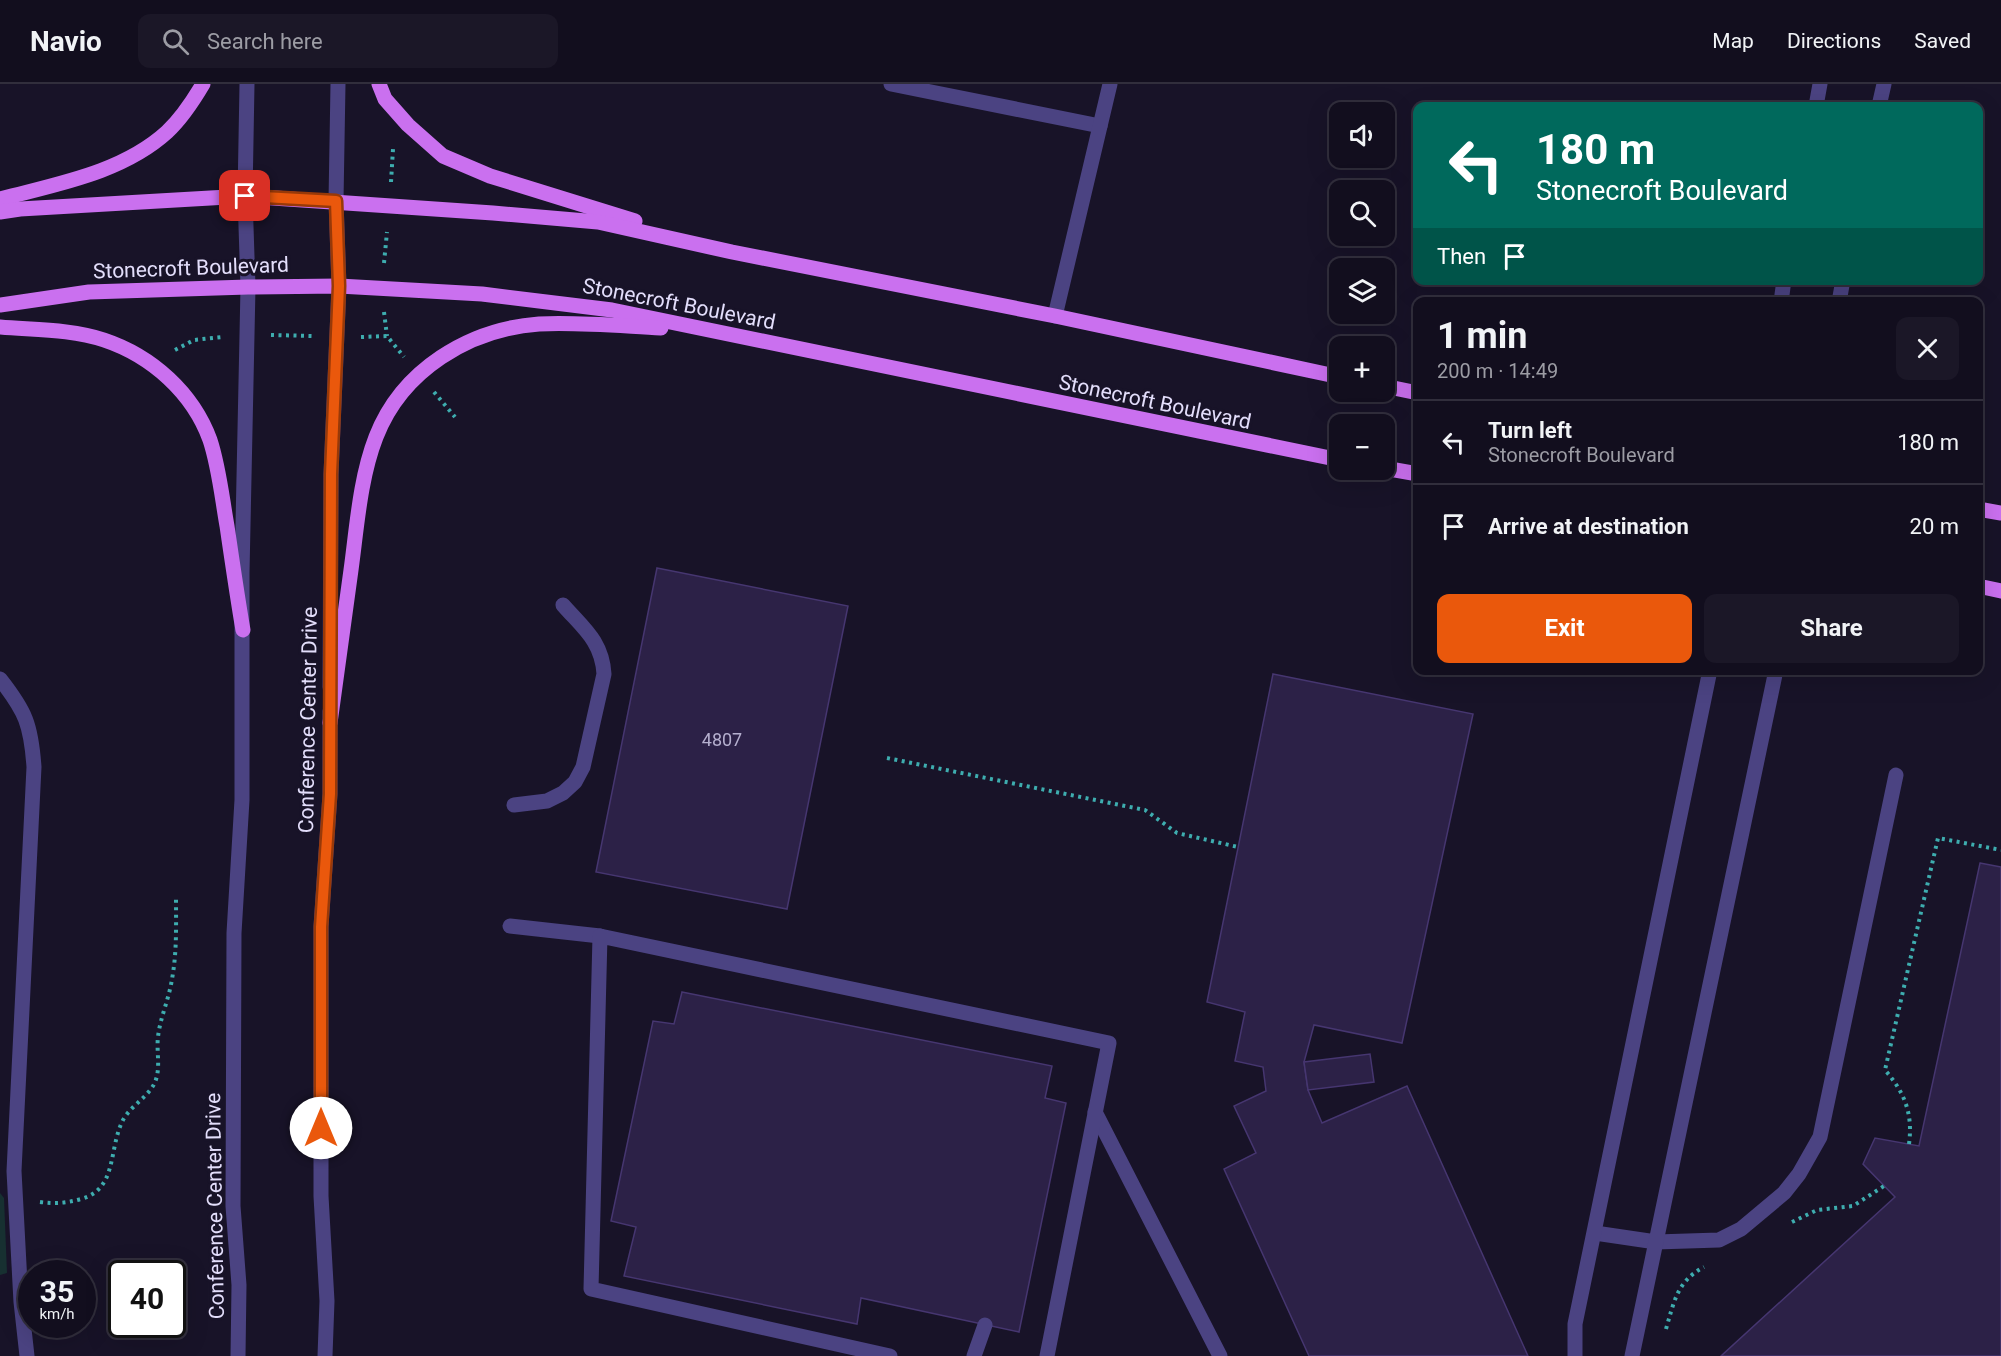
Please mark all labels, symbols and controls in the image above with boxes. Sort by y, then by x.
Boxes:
search box [138,14,558,68]
text: Navio [30,25,102,58]
icon: search [159,25,192,58]
text: Search here [207,29,323,54]
text: Map [1712,29,1754,53]
text: Directions [1787,29,1881,53]
text: Saved [1914,29,1971,53]
map controls [1329,102,1395,480]
button: sound [1329,102,1395,168]
text: 180 m [1536,125,1655,174]
icon: left [1437,126,1515,204]
pin [219,170,270,221]
text: Stonecroft Boulevard [1536,175,1788,207]
icon: arrive [228,179,261,212]
button: search [1329,180,1395,246]
icon: arrive [1498,240,1531,273]
text: Then [1437,244,1486,269]
street label: Stonecroft Boulevard [93,253,289,283]
button: layers [1329,258,1395,324]
street label: Stonecroft Boulevard [580,274,778,334]
text: 1 min [1437,315,1528,357]
button: close [1896,317,1959,380]
button: + [1329,336,1395,402]
text: 200 m · 14:49 [1437,359,1558,383]
street label: Stonecroft Boulevard [1057,370,1253,434]
button: − [1329,414,1395,480]
text: Turn left [1488,418,1572,443]
icon: left [1437,426,1470,459]
text: 180 m [1897,430,1959,455]
text: Stonecroft Boulevard [1488,443,1675,467]
icon: arrive [1437,510,1470,543]
text: Arrive at destination [1488,514,1689,539]
text: 20 m [1910,514,1959,539]
button: Exit [1437,594,1692,663]
button: Share [1704,594,1959,663]
street label: Conference Center Drive [294,607,322,833]
house number: 4807 [702,729,742,750]
street label: Conference Center Drive [201,1093,229,1319]
position arrow [289,1096,353,1160]
speed limit sign: 40 [108,1260,186,1338]
text: 35 [40,1274,74,1309]
text: km/h [39,1305,75,1323]

